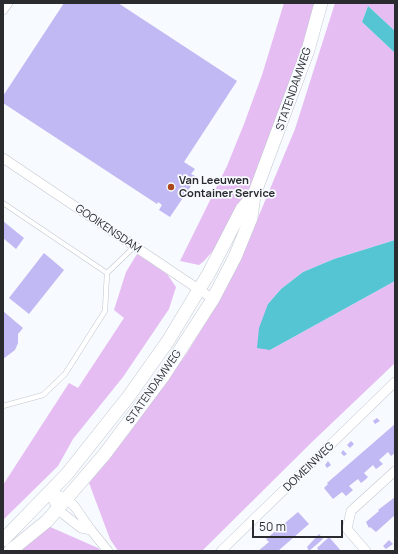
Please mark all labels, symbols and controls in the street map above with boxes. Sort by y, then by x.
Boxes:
street label: STATENDAMWEG [274,46,314,132]
place label: Van Leeuwen Container Service [179,174,275,200]
marker: Van Leeuwen Container Service [166,182,176,192]
street label: GOOIKENSDAM [73,202,143,256]
street label: STATENDAMWEG [124,348,184,426]
street label: DOMEINWEG [281,440,337,494]
scale bar [254,512,345,538]
text: 50 m [259,518,286,535]

